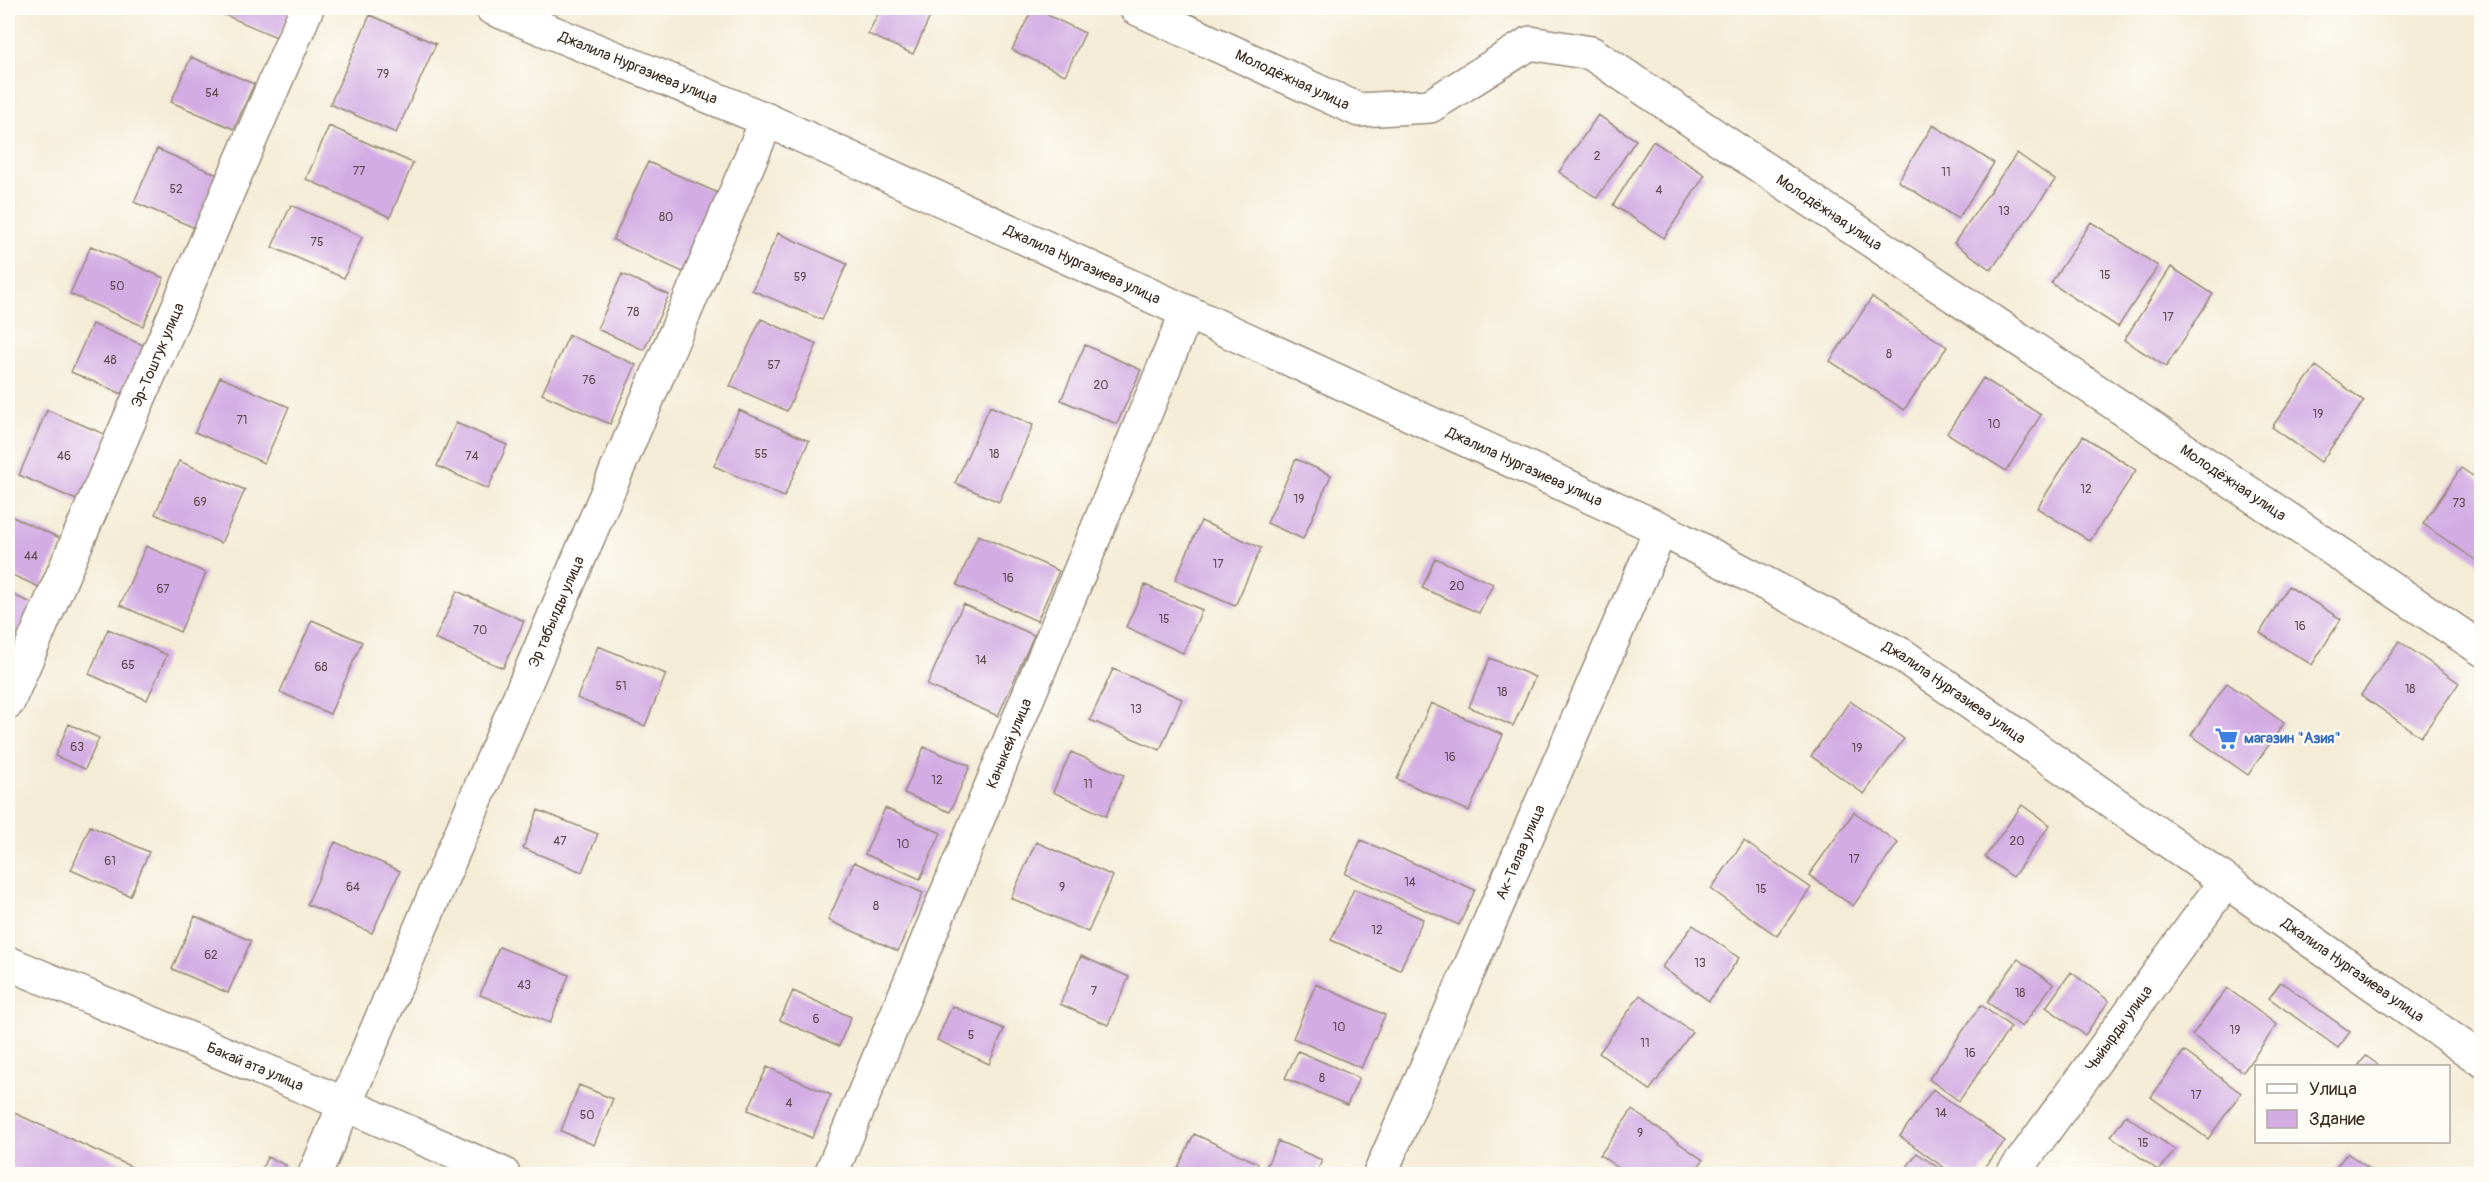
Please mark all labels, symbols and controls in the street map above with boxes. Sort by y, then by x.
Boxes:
street label: Джалила Нургазиева улица [555,27,720,109]
street label: Молодёжная улица [1232,46,1352,114]
house number: 79 [377,67,389,82]
house number: 54 [205,86,219,101]
house number: 2 [1594,149,1601,164]
house number: 77 [353,164,366,179]
house number: 11 [1941,165,1951,180]
street label: Молодёжная улица [1772,170,1886,255]
house number: 52 [169,182,183,197]
house number: 4 [1656,183,1663,198]
house number: 13 [1998,204,2010,219]
house number: 80 [659,210,673,225]
street label: Джалила Нургазиева улица [1000,220,1164,309]
house number: 75 [311,235,323,250]
house number: 15 [2099,268,2111,283]
house number: 59 [794,270,806,285]
house number: 50 [110,279,124,294]
street label: Эр-Тоштук улица [127,300,189,410]
house number: 78 [627,305,639,320]
house number: 17 [2162,310,2174,325]
house number: 8 [1886,347,1892,362]
house number: 48 [103,353,117,368]
house number: 57 [768,358,781,373]
house number: 76 [582,373,596,388]
house number: 20 [1094,378,1108,393]
house number: 19 [2313,407,2323,422]
house number: 71 [236,413,248,428]
house number: 10 [1988,417,2000,432]
street label: Джалила Нургазиева улица [1442,423,1606,511]
street label: Молодёжная улица [2176,441,2290,525]
house number: 55 [754,447,768,462]
house number: 18 [989,447,999,462]
house number: 46 [57,449,71,464]
house number: 74 [465,449,479,464]
house number: 12 [2080,482,2092,497]
house number: 19 [1294,492,1304,507]
house number: 69 [193,495,207,510]
house number: 73 [2452,496,2466,511]
house number: 44 [24,549,38,564]
street label: Эр табылды улица [525,553,589,670]
house number: 17 [1212,557,1224,572]
house number: 16 [1002,571,1014,586]
house number: 20 [1450,579,1464,594]
house number: 67 [156,582,170,597]
house number: 15 [1158,612,1170,627]
house number: 16 [2294,619,2306,634]
house number: 70 [473,623,487,638]
street label: Джалила Нургазиева улица [1878,637,2029,748]
house number: 14 [975,653,987,668]
house number: 65 [121,658,135,673]
house number: 68 [314,660,328,675]
house number: 51 [615,679,627,694]
house number: 18 [2405,682,2415,697]
house number: 18 [1497,685,1507,700]
street label: Каныкей улица [982,696,1036,791]
house number: 13 [1130,702,1142,717]
supermarket icon: магазин "Азия" [2213,725,2239,751]
place label: магазин "Азия" [2244,729,2340,748]
house number: 63 [70,740,84,755]
house number: 19 [1852,741,1862,756]
house number: 16 [1444,750,1456,765]
house number: 12 [931,773,943,788]
house number: 11 [1083,777,1093,792]
street label: Ак-Талаа улица [1492,802,1550,903]
house number: 47 [553,834,567,849]
house number: 20 [2010,834,2024,849]
house number: 10 [897,837,909,852]
house number: 17 [1848,852,1860,867]
house number: 61 [104,854,116,869]
house number: 14 [1404,875,1416,890]
house number: 64 [346,880,360,895]
house number: 9 [1059,880,1065,895]
house number: 15 [1755,882,1767,897]
house number: 8 [873,899,879,914]
street label: Джалила Нургазиева улица [2277,913,2428,1027]
house number: 12 [1371,923,1383,938]
house number: 62 [204,948,218,963]
house number: 13 [1694,956,1706,971]
house number: 43 [517,978,531,993]
street label: Чыйырды улица [2082,982,2157,1075]
house number: 7 [1091,984,1098,999]
house number: 18 [2015,986,2025,1001]
house number: 6 [813,1012,820,1027]
house number: 10 [1333,1020,1345,1035]
house number: 19 [2230,1023,2240,1038]
house number: 5 [968,1028,974,1043]
house number: 11 [1640,1036,1650,1051]
street label: Бакай ата улица [204,1038,306,1096]
house number: 16 [1964,1046,1976,1061]
legend [2255,1065,2450,1143]
house number: 8 [1319,1071,1325,1086]
text: Улица [2309,1078,2357,1101]
house number: 17 [2190,1088,2202,1103]
house number: 4 [786,1096,793,1111]
house number: 14 [1935,1106,1947,1121]
house number: 50 [580,1108,594,1123]
text: Здание [2309,1108,2365,1131]
house number: 9 [1637,1126,1643,1141]
house number: 15 [2137,1136,2149,1151]

